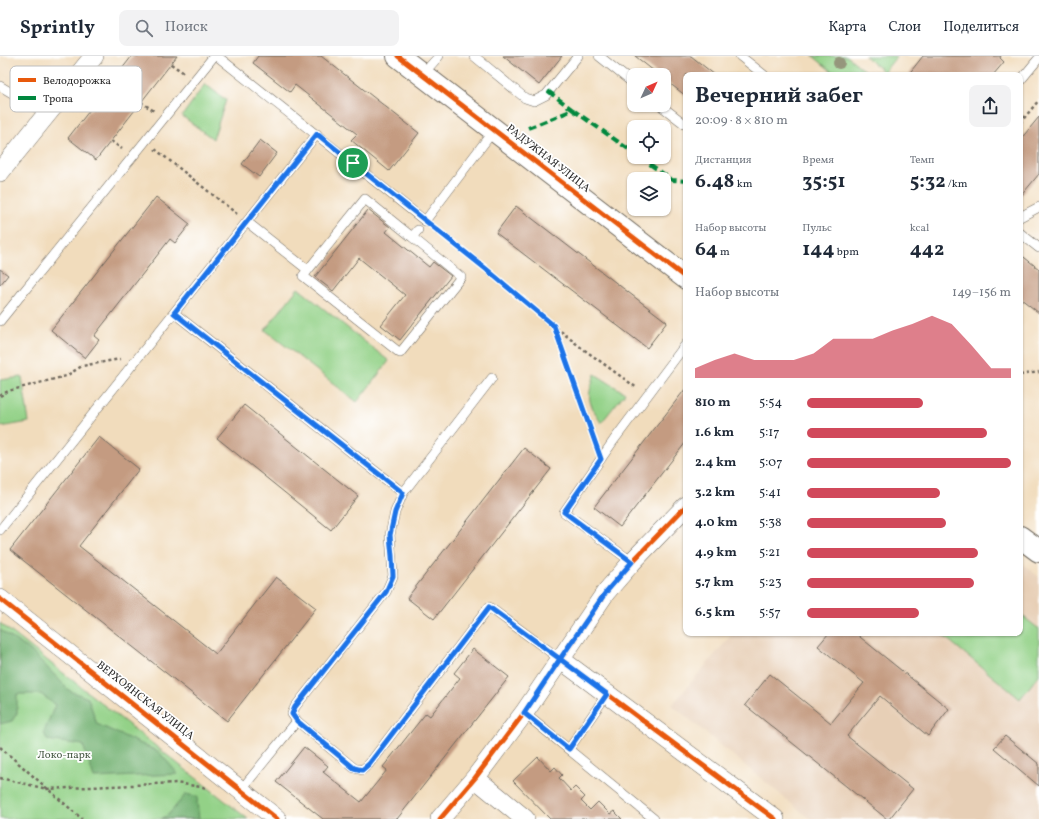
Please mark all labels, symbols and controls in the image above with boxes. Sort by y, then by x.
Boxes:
search box [119,10,399,46]
text: Sprintly [20,15,95,41]
icon: search [133,17,155,39]
text: Поиск [165,17,208,38]
text: Карта [828,18,866,37]
text: Слои [888,18,921,37]
text: Поделиться [943,18,1019,37]
legend [10,66,142,112]
north arrow [627,68,671,112]
map controls [627,68,671,216]
text: Велодорожка [43,74,112,89]
text: Вечерний забег [695,81,863,112]
button: share [969,85,1011,127]
text: Тропа [43,92,74,107]
text: 20:09 · 8 × 810 m [695,112,788,130]
button: locate [627,120,671,164]
street label: РАДУЖНАЯ УЛИЦА [503,121,593,197]
pin [336,146,370,180]
icon: arrive [342,152,364,174]
text: Дистанция [695,153,752,168]
text: Время [802,153,834,168]
text: Темп [910,153,934,168]
text: 6.48 [695,168,735,196]
text: 35:51 [802,168,846,196]
text: 5:32 [910,168,946,196]
button: layers [627,172,671,216]
text: km [735,177,752,192]
text: /km [946,177,968,192]
text: Набор высоты [695,221,766,236]
text: Пульс [802,221,832,236]
text: kcal [910,221,929,236]
text: 64 [695,236,718,264]
text: 144 [802,236,835,264]
text: 442 [910,236,944,264]
text: m [718,245,730,260]
text: bpm [835,245,859,260]
text: Набор высоты [695,284,779,302]
text: 149–156 m [952,284,1011,302]
text: 810 m [695,394,731,412]
text: 5:54 [759,394,782,412]
text: 1.6 km [695,424,734,442]
text: 5:17 [759,424,780,442]
text: 2.4 km [695,454,736,472]
text: 5:07 [759,454,782,472]
text: 3.2 km [695,484,735,502]
text: 5:41 [759,484,781,502]
text: 4.0 km [695,514,738,532]
text: 5:38 [759,514,782,532]
text: 4.9 km [695,544,737,562]
text: 5:21 [759,544,780,562]
text: 5.7 km [695,574,734,592]
text: 5:23 [759,574,782,592]
text: 6.5 km [695,604,735,622]
text: 5:57 [759,604,781,622]
street label: ВЕРХОЯНСКАЯ УЛИЦА [93,658,197,744]
park label: Локо-парк [37,748,91,763]

